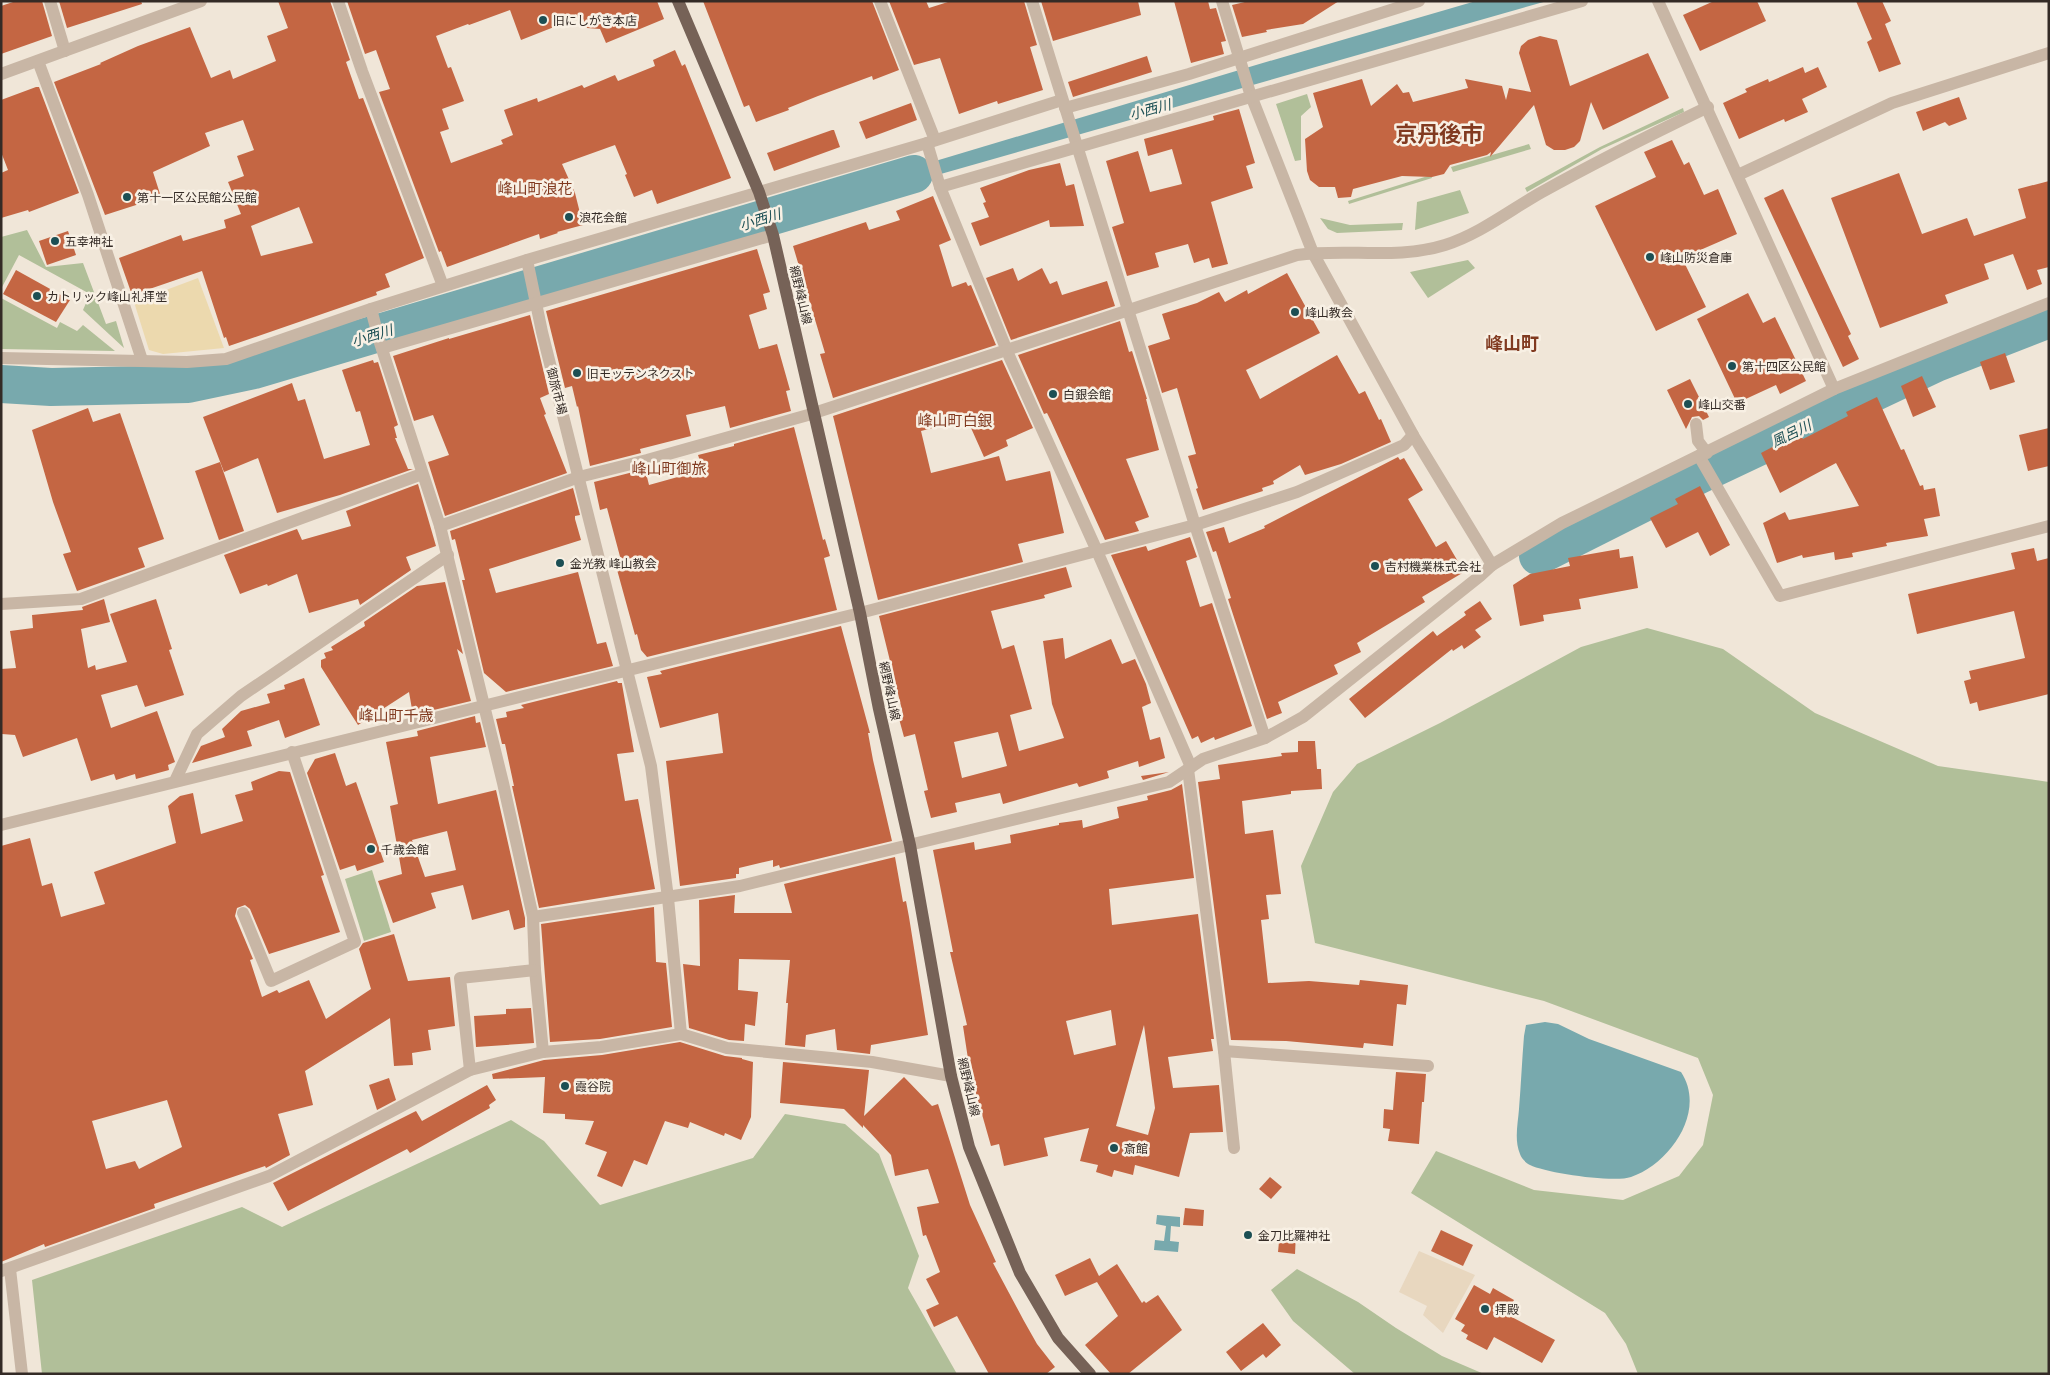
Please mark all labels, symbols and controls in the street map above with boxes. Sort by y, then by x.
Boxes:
place label: 旧にしがき本店 [553,11,637,30]
marker: 旧にしがき本店 [537,14,549,26]
water label: 小西川 [1127,93,1175,125]
district label: 京丹後市 [1395,117,1483,151]
district label: 峰山町浪花 [497,177,573,200]
place label: 第十一区公民館公民館 [137,188,257,207]
marker: 第十一区公民館公民館 [121,191,133,203]
water label: 小西川 [737,202,785,235]
place label: 浪花会館 [579,208,627,227]
marker: 浪花会館 [563,211,575,223]
place label: 五幸神社 [65,232,113,251]
marker: 五幸神社 [49,235,61,247]
place label: 峰山防災倉庫 [1660,248,1732,267]
marker: 峰山防災倉庫 [1644,251,1656,263]
street label: 網野峰山線 [785,264,817,326]
place label: カトリック峰山礼拝堂 [47,287,167,306]
marker: カトリック峰山礼拝堂 [31,290,43,302]
place label: 峰山教会 [1305,303,1353,322]
marker: 峰山教会 [1289,306,1301,318]
water label: 小西川 [349,318,397,351]
district label: 峰山町 [1485,330,1539,357]
place label: 第十四区公民館 [1742,357,1826,376]
marker: 第十四区公民館 [1726,360,1738,372]
place label: 旧モッテンネクスト [587,364,694,383]
street label: 御旅市場 [542,365,572,417]
marker: 旧モッテンネクスト [571,367,583,379]
place label: 白銀会館 [1063,385,1111,404]
marker: 白銀会館 [1047,388,1059,400]
place label: 峰山交番 [1698,395,1746,414]
marker: 峰山交番 [1682,398,1694,410]
district label: 峰山町白銀 [917,409,993,432]
water label: 風呂川 [1768,413,1816,452]
district label: 峰山町御旅 [631,457,707,480]
place label: 金光教 峰山教会 [570,554,657,573]
marker: 金光教 峰山教会 [554,557,566,569]
place label: 吉村機業株式会社 [1385,557,1481,576]
marker: 吉村機業株式会社 [1369,560,1381,572]
street label: 網野峰山線 [874,660,906,722]
district label: 峰山町千歳 [358,704,434,727]
place label: 千歳会館 [381,840,429,859]
marker: 千歳会館 [365,843,377,855]
street label: 網野峰山線 [953,1056,985,1118]
place label: 霞谷院 [575,1077,611,1096]
marker: 霞谷院 [559,1080,571,1092]
place label: 斎館 [1124,1139,1148,1158]
marker: 斎館 [1108,1142,1120,1154]
place label: 金刀比羅神社 [1258,1226,1330,1245]
marker: 金刀比羅神社 [1242,1229,1254,1241]
place label: 拝殿 [1495,1300,1519,1319]
marker: 拝殿 [1479,1303,1491,1315]

